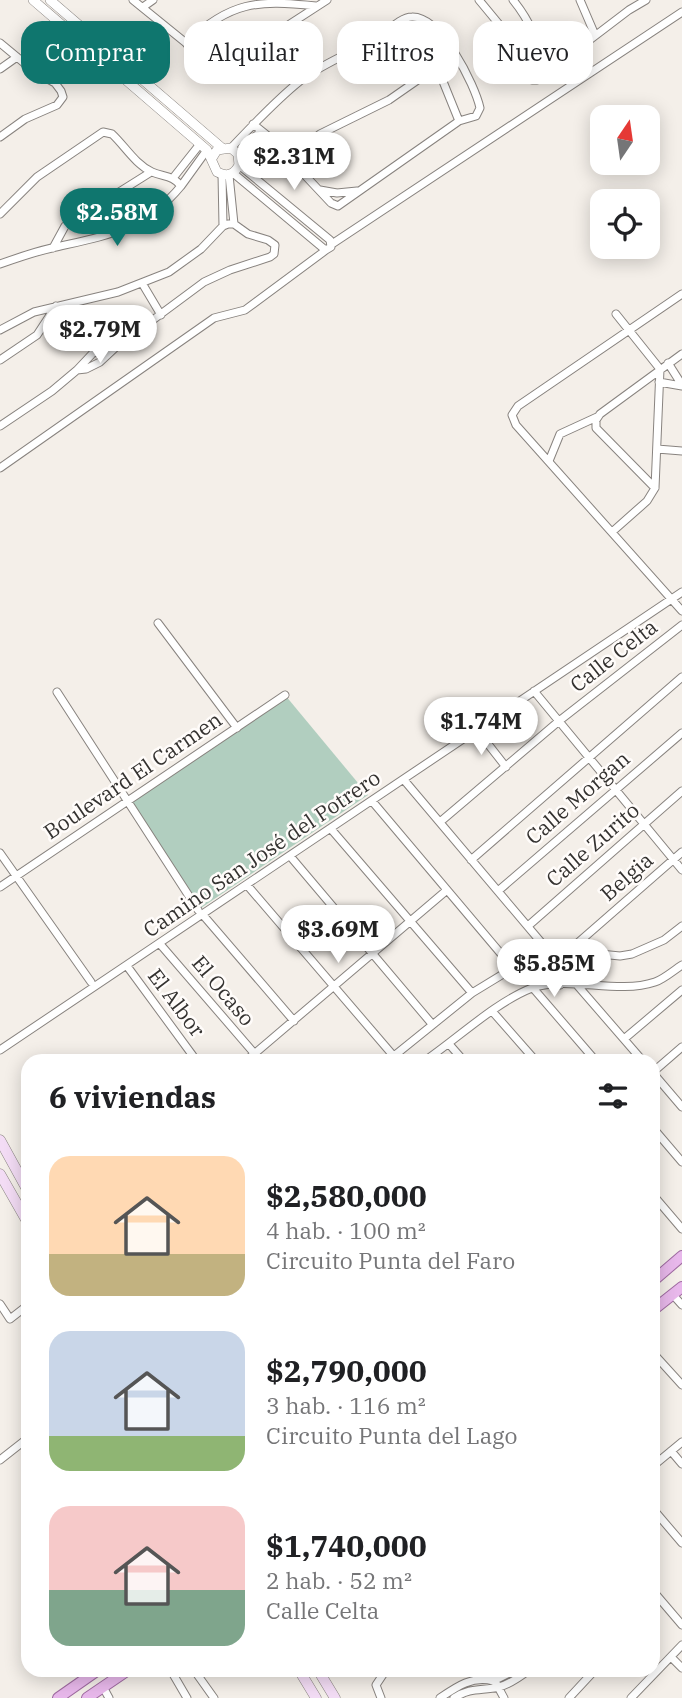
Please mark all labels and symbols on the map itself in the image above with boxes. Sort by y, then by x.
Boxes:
north arrow [590,105,660,175]
pin: $2.31M [237,132,351,192]
pin: $2.58M [60,188,174,248]
pin: $2.79M [43,306,157,365]
street label: Calle Celta [564,612,663,698]
pin: $1.74M [424,698,538,757]
street label: Boulevard El Carmen [38,705,227,845]
street label: Calle Morgan [519,744,635,850]
street label: Camino San José del Potrero [137,763,385,943]
street label: Calle Zurito [540,796,645,893]
street label: Belgia [594,846,659,907]
pin: $3.69M [281,906,395,965]
pin: $5.85M [497,940,611,999]
street label: El Ocaso [186,949,261,1032]
street label: El Albor [142,962,212,1043]

